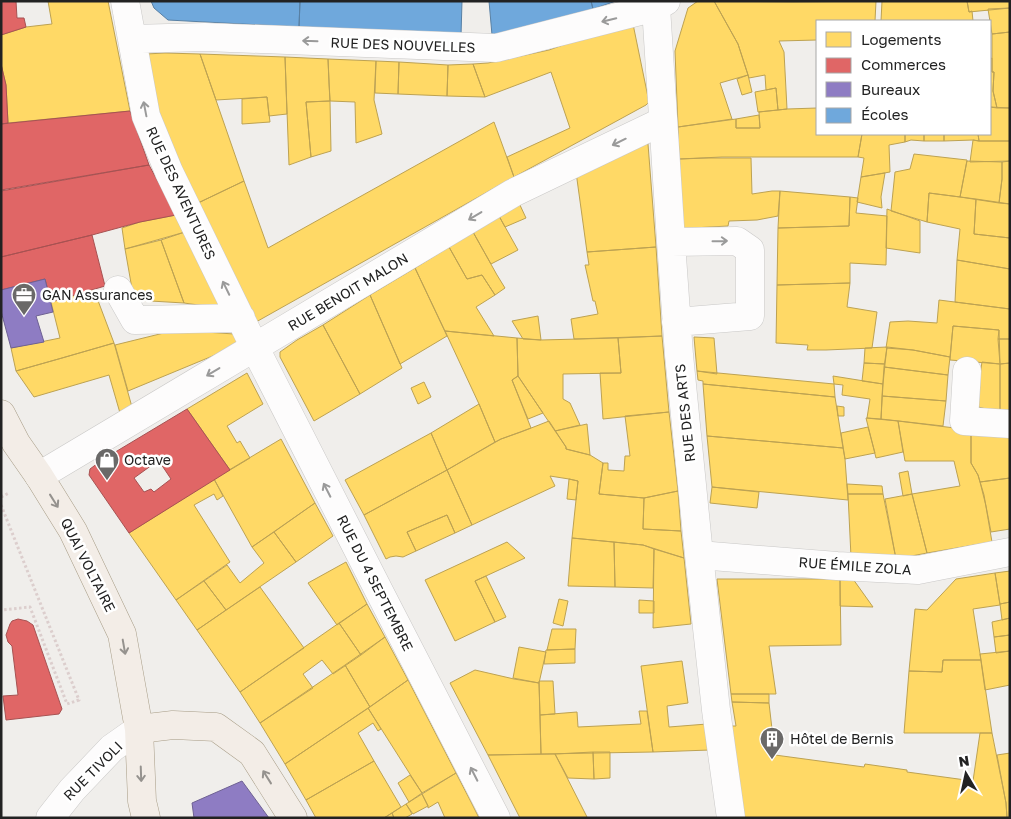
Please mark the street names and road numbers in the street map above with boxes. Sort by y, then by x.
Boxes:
street label: RUE DES NOUVELLES [330,33,476,56]
street label: RUE DES AVENTURES [143,123,220,262]
street label: RUE BENOIT MALON [285,249,411,334]
street label: RUE DES ARTS [671,363,698,463]
street label: RUE DU 4 SEPTEMBRE [334,512,417,654]
street label: QUAI VOLTAIRE [57,515,119,615]
street label: RUE ÉMILE ZOLA [798,553,913,578]
street label: RUE TIVOLI [60,738,126,804]

